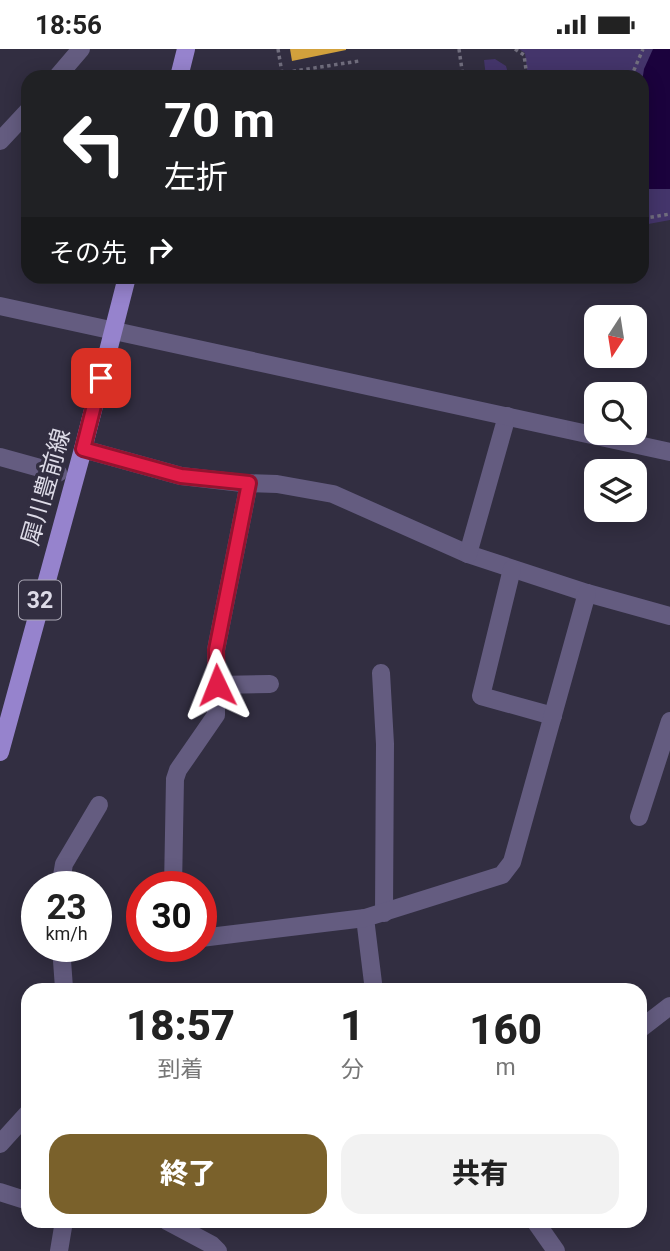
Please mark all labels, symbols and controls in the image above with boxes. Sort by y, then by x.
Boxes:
text: 18:56 [35,10,102,40]
text: 70 m [164,92,275,149]
icon: left [49,98,140,189]
text: 左折 [164,158,228,196]
icon: right [141,231,179,269]
text: その先 [49,238,127,268]
north arrow [584,305,648,367]
map controls [584,305,647,522]
pin [71,348,131,408]
icon: arrive [82,359,120,397]
button: search [584,382,647,445]
street label: 犀川豊前線 [16,425,76,549]
button: layers [584,459,647,522]
road number: 32 [19,580,61,619]
position arrow [180,648,254,722]
speed limit sign: 30 [126,871,217,962]
text: 23 [46,887,87,928]
text: km/h [45,923,88,944]
text: 18:57 [126,1001,235,1050]
text: 1 [340,1001,364,1050]
text: 160 [469,1005,542,1054]
text: m [496,1054,516,1081]
text: 到着 [158,1056,204,1083]
text: 分 [341,1056,364,1083]
button: 終了 [49,1134,327,1214]
button: 共有 [341,1134,619,1214]

